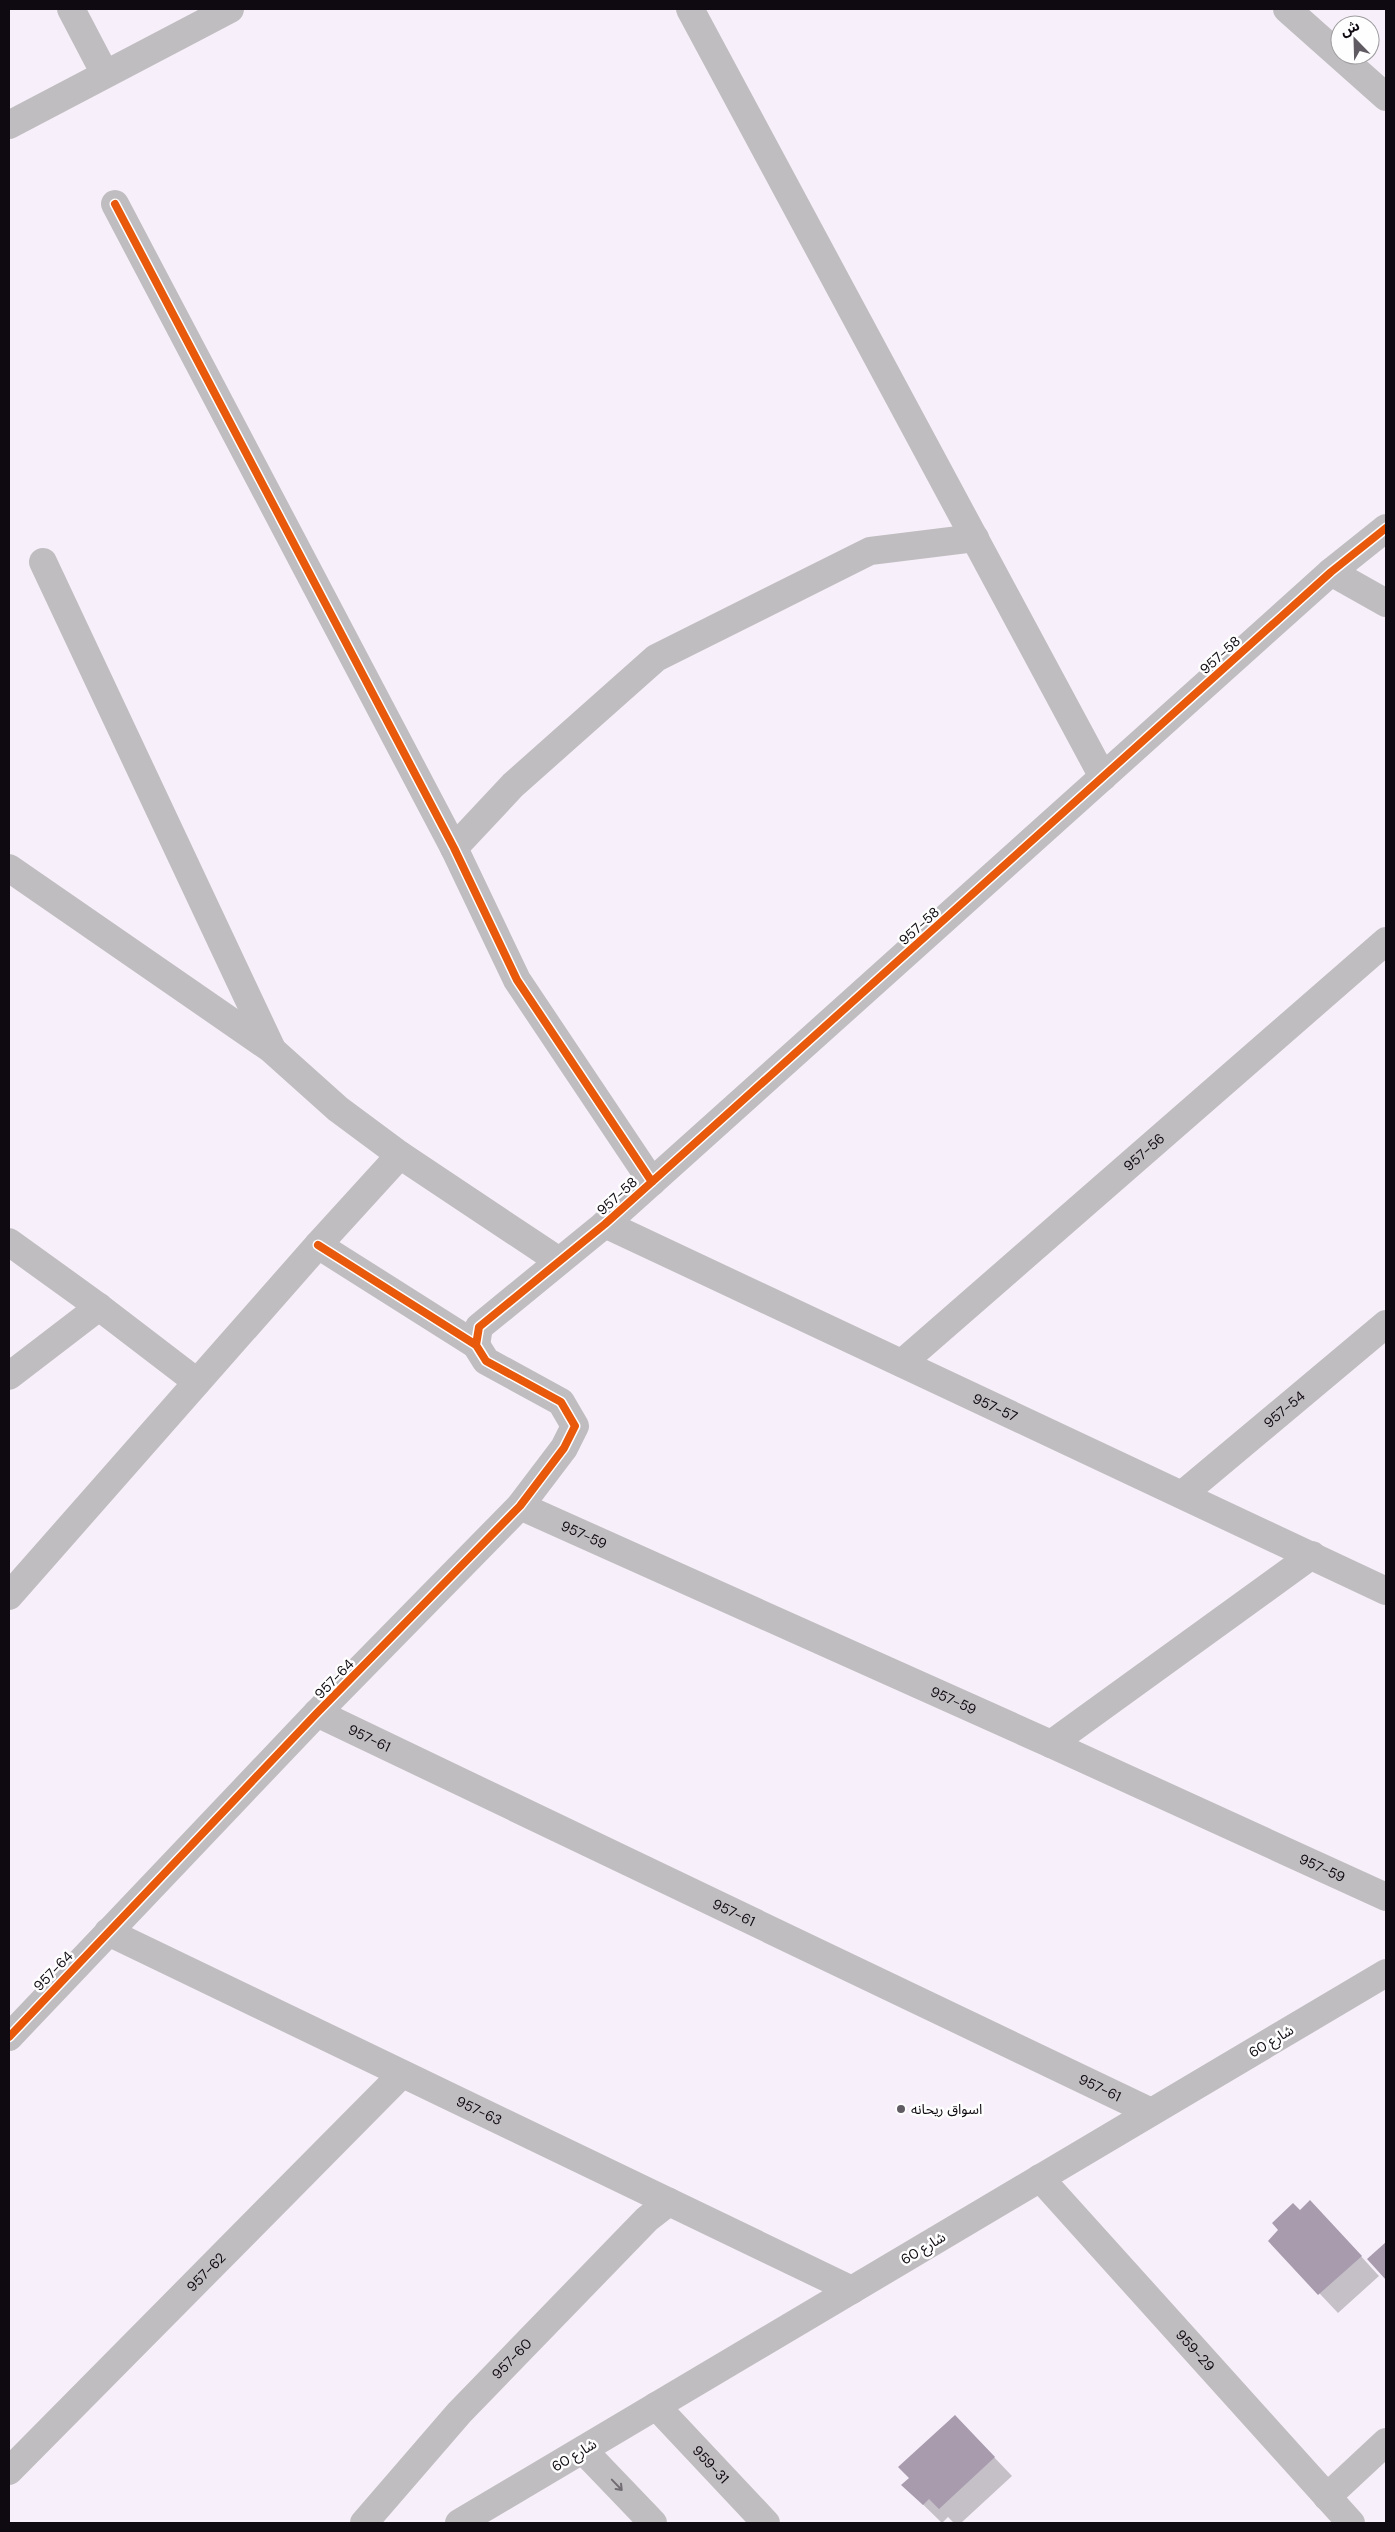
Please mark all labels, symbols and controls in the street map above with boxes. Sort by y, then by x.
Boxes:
north arrow [1330,15,1380,65]
text: ش [1338,16,1362,40]
street label: 957-58 [1196,632,1244,678]
street label: 957-58 [895,903,943,949]
street label: 957-56 [1120,1129,1168,1175]
street label: 957-58 [593,1173,641,1219]
street label: 957-54 [1260,1386,1309,1432]
street label: 957-57 [970,1389,1020,1426]
street label: 957-59 [558,1516,610,1553]
street label: 957-64 [311,1655,358,1703]
street label: 957-59 [928,1682,980,1719]
street label: 957-61 [345,1720,393,1756]
street label: 957-59 [1296,1850,1348,1886]
street label: 957-61 [710,1895,758,1930]
street label: 957-64 [30,1947,77,1995]
street label: شارع 60 [1245,2021,1298,2063]
street label: 957-61 [1076,2070,1124,2105]
street label: 957-63 [453,2092,505,2129]
place label: اسواق ريحانه [911,2100,982,2118]
marker: اسواق ريحانه [895,2103,907,2115]
street label: شارع 60 [897,2228,950,2270]
street label: 957-62 [183,2249,229,2295]
street label: 959-29 [1172,2326,1219,2375]
street label: 957-60 [488,2334,536,2383]
street label: شارع 60 [548,2435,601,2477]
street label: 959-31 [689,2441,733,2487]
one-way arrow [611,2479,623,2491]

